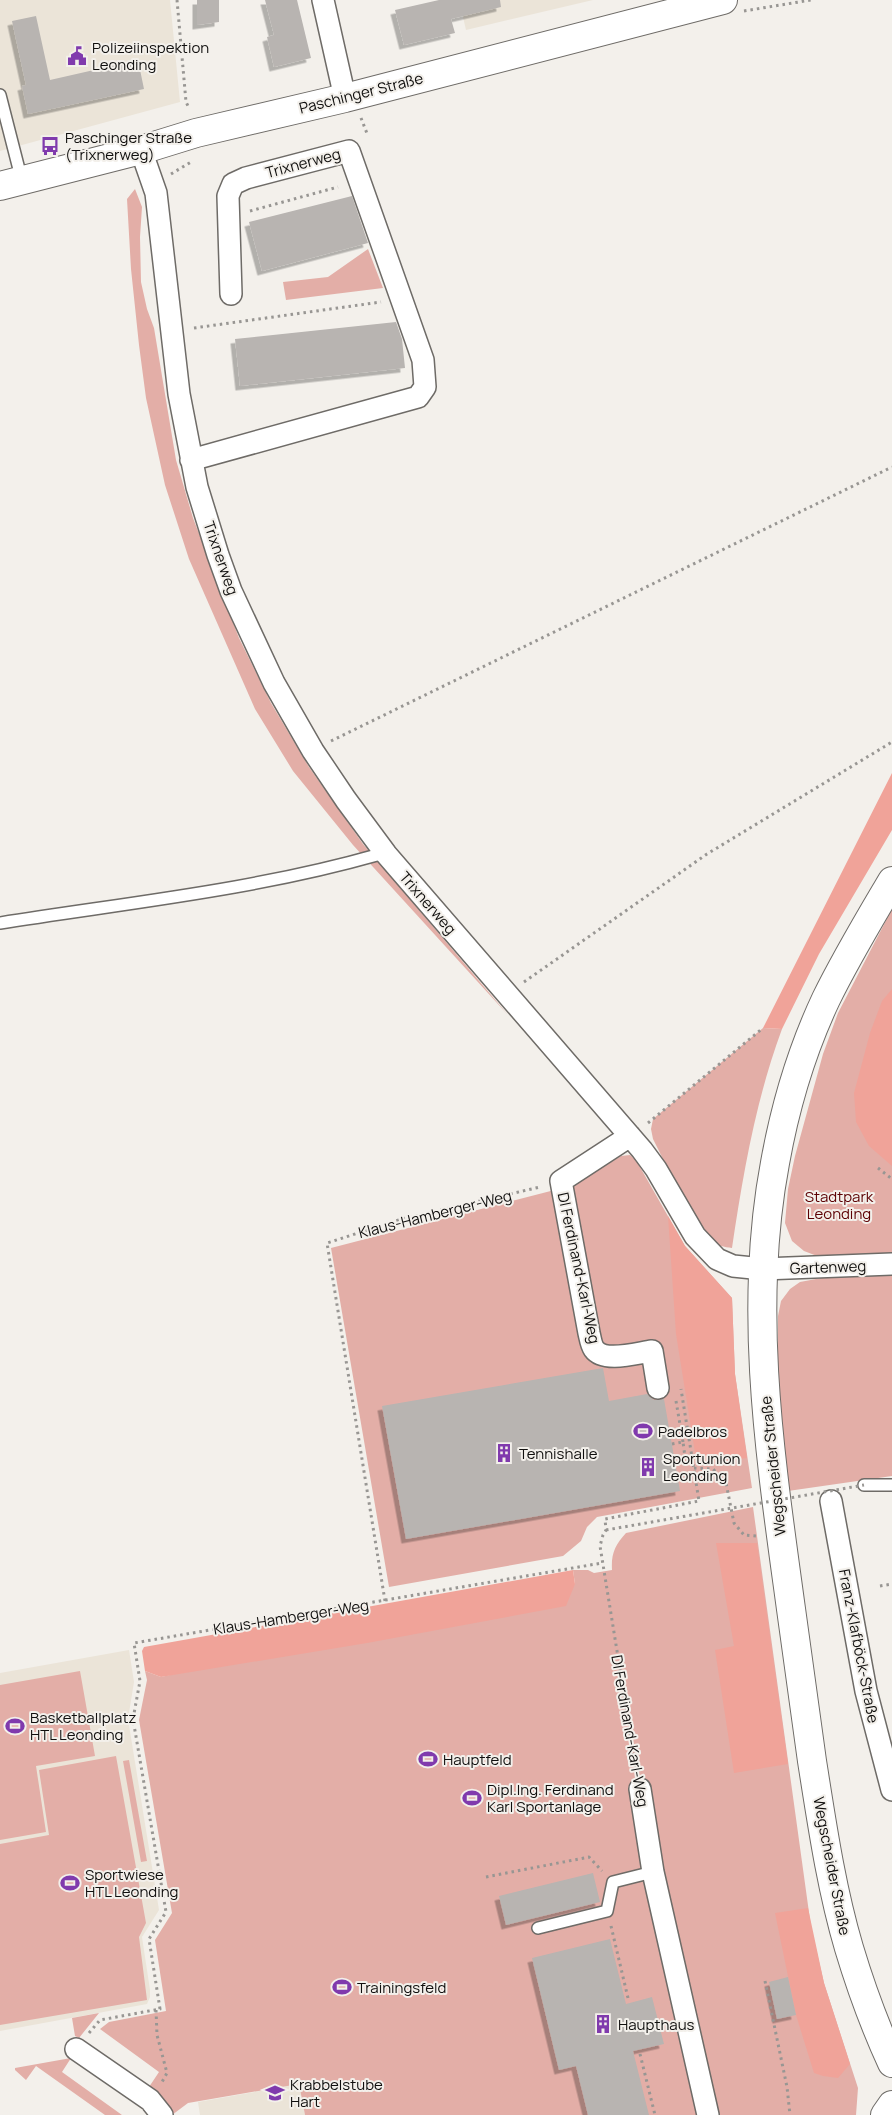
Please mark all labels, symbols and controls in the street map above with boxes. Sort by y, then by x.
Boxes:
place label: Polizeiinspektion Leonding [92,37,209,75]
public building icon: Polizeiinspektion Leonding [66,45,88,67]
street label: Paschinger Straße [297,67,425,119]
place label: Paschinger Straße (Trixnerweg) [65,127,192,165]
bus stop icon: Paschinger Straße (Trixnerweg) [39,135,61,157]
street label: Trixnerweg [263,143,343,183]
street label: Trixnerweg [199,518,243,598]
street label: Trixnerweg [395,867,461,939]
street label: Klaus-Hamberger-Weg [356,1185,514,1243]
park label: Stadtpark Leonding [805,1186,874,1224]
street label: DI Ferdinand-Karl-Weg [553,1190,605,1346]
street label: Gartenweg [789,1255,867,1279]
street label: Wegscheider Straße [755,1395,791,1537]
sports icon: Padelbros [632,1420,654,1442]
place label: Padelbros [658,1421,727,1442]
building icon: Tennishalle [493,1442,515,1464]
place label: Tennishalle [519,1443,598,1464]
place label: Sportunion Leonding [663,1448,741,1486]
building icon: Sportunion Leonding [637,1456,659,1478]
street label: Franz-Klafböck-Straße [834,1567,884,1725]
street label: Klaus-Hamberger-Weg [212,1594,370,1640]
street label: DI Ferdinand-Karl-Weg [606,1653,654,1809]
place label: Basketballplatz HTL Leonding [30,1707,136,1745]
sports icon: Basketballplatz HTL Leonding [4,1715,26,1737]
sports icon: Hauptfeld [417,1748,439,1770]
place label: Hauptfeld [443,1749,512,1770]
place label: Dipl.Ing. Ferdinand Karl Sportanlage [487,1779,614,1817]
sports icon: Dipl.Ing. Ferdinand Karl Sportanlage [461,1787,483,1809]
street label: Wegscheider Straße [808,1795,856,1937]
place label: Sportwiese HTL Leonding [85,1864,178,1902]
sports icon: Sportwiese HTL Leonding [59,1872,81,1894]
sports icon: Trainingsfeld [331,1976,353,1998]
place label: Trainingsfeld [357,1977,446,1998]
building icon: Haupthaus [592,2013,614,2035]
place label: Haupthaus [618,2014,695,2035]
place label: Krabbelstube Hart [290,2074,383,2112]
school or university icon: Krabbelstube Hart [264,2082,286,2104]

